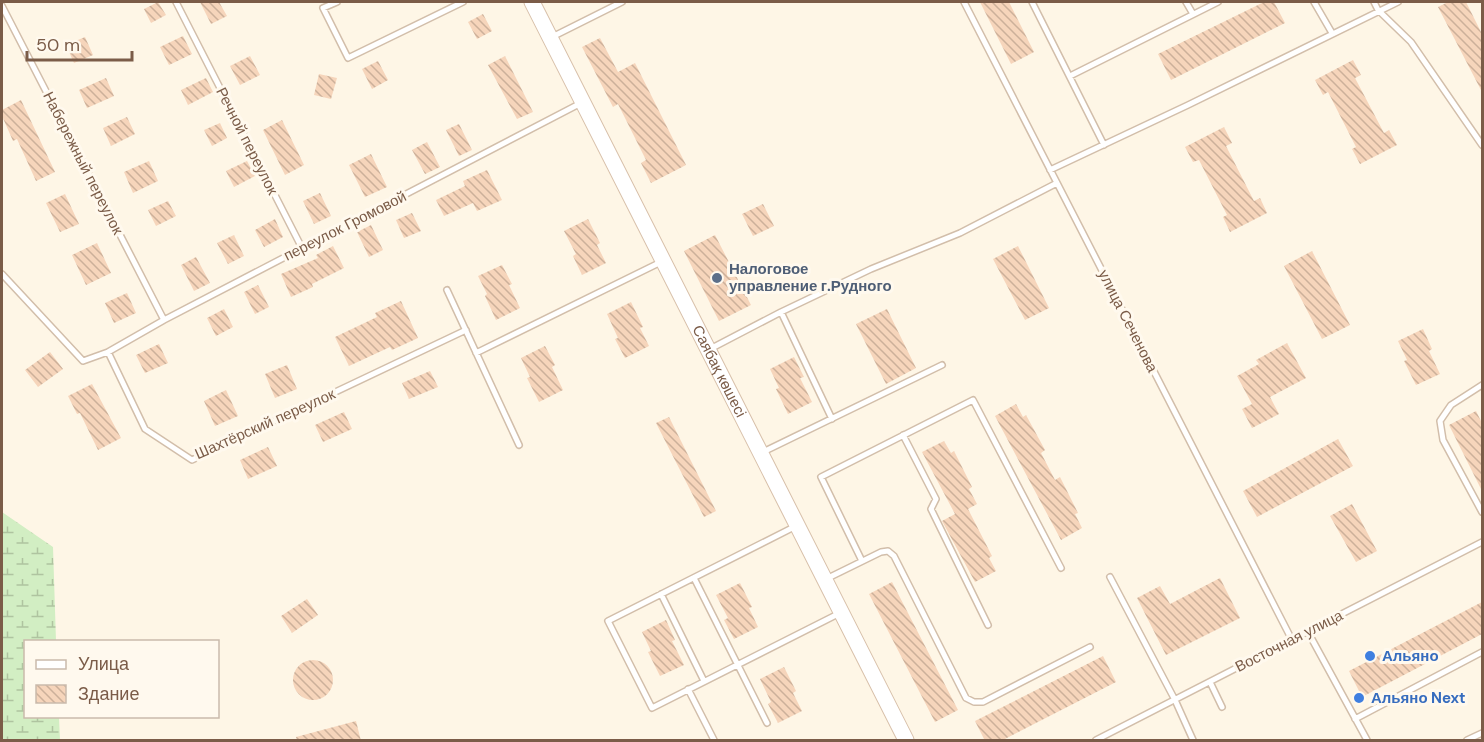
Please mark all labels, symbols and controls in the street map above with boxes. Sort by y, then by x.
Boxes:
scale bar [27,24,132,62]
text: 50 m [36,33,80,57]
street label: Речной переулок [211,84,283,198]
street label: Набережный переулок [38,88,128,238]
street label: переулок Громовой [280,186,410,266]
place label: Налоговое управление г.Рудного [729,259,892,296]
street label: улица Сеченова [1093,266,1163,376]
marker: Налоговое управление г.Рудного [710,271,724,285]
street label: Саябақ көшесі [687,322,751,421]
street label: Шахтёрский переулок [192,384,339,464]
street label: Восточная улица [1232,605,1347,677]
legend [24,640,219,718]
place label: Альяно [1382,646,1439,666]
marker: Альяно [1363,649,1377,663]
text: Улица [78,652,130,676]
text: Здание [78,682,139,706]
place label: Альяно Next [1371,688,1466,708]
marker: Альяно Next [1352,691,1366,705]

